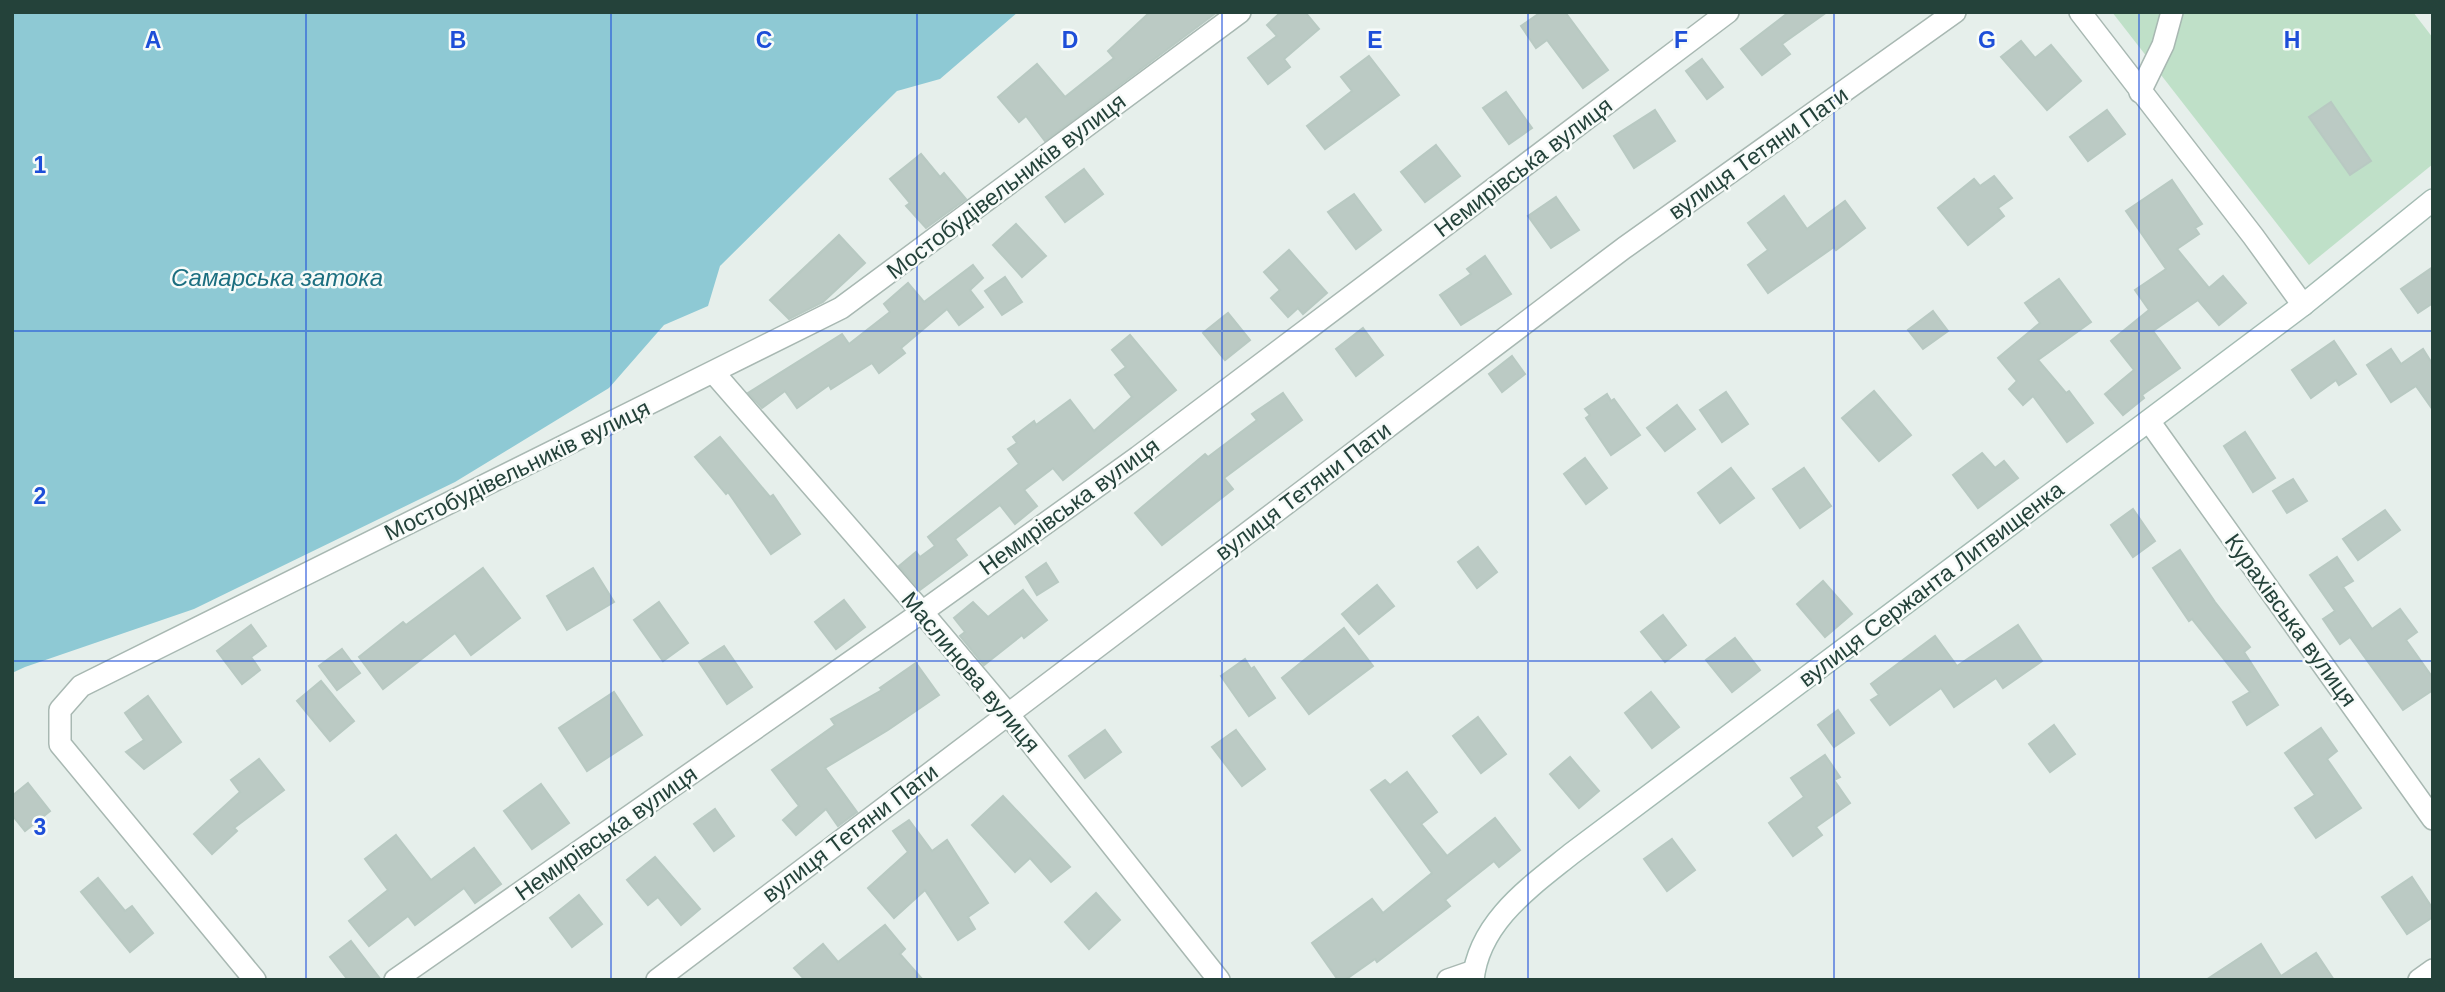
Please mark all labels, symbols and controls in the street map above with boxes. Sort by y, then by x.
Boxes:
text: A [145,27,161,53]
text: B [450,27,466,53]
text: C [756,27,772,53]
text: D [1062,27,1078,53]
text: E [1367,27,1383,53]
text: F [1674,27,1688,53]
text: G [1978,27,1996,53]
text: H [2284,27,2300,53]
street label: вулиця Тетяни Пати [1663,81,1853,225]
street label: Мостобудівельників вулиця [882,88,1130,284]
street label: Немирівська вулиця [1429,92,1617,242]
text: 1 [34,152,47,178]
water label: Самарська затока [171,264,383,291]
street label: Мостобудівельників вулиця [380,394,654,546]
street label: вулиця Тетяни Пати [1210,417,1396,565]
street label: Немирівська вулиця [974,432,1164,580]
street label: вулиця Сержанта Литвищенка [1794,476,2069,692]
text: 2 [34,483,46,509]
street label: Курахівська вулиця [2220,529,2362,711]
street label: Маслинова вулиця [896,587,1046,757]
street label: вулиця Тетяни Пати [757,759,943,907]
street label: Немирівська вулиця [510,760,702,906]
text: 3 [34,814,46,840]

